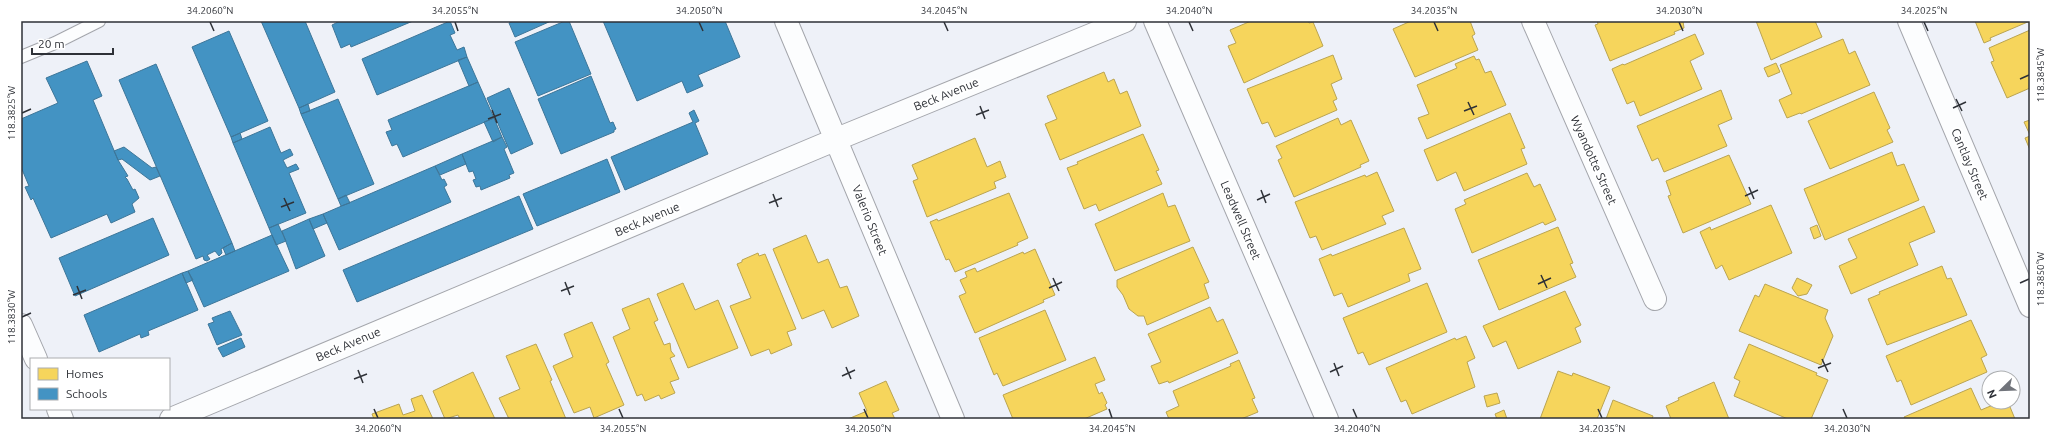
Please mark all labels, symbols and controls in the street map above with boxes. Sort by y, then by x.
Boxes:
text: 34.2060°N [187,5,233,16]
text: 34.2055°N [432,5,478,16]
text: 34.2050°N [676,5,722,16]
text: 34.2045°N [921,5,967,16]
text: 34.2040°N [1166,5,1212,16]
text: 34.2035°N [1411,5,1457,16]
text: 34.2030°N [1656,5,1702,16]
text: 34.2025°N [1901,5,1947,16]
scale bar [32,30,113,56]
text: 20 m [38,37,65,50]
text: 118.3845°W [2035,48,2046,102]
street label: Beck Avenue [912,75,980,113]
text: 118.3825°W [6,86,17,140]
street label: Wyandotte Street [1568,113,1620,207]
street label: Cantlay Street [1949,126,1991,202]
street label: Leadwell Street [1219,179,1264,262]
street label: Valerio Street [850,183,890,257]
street label: Beck Avenue [613,200,681,238]
text: 118.3850°W [2035,252,2046,306]
text: 118.3830°W [6,290,17,344]
street label: Beck Avenue [314,325,382,363]
legend [30,358,170,410]
text: Homes [66,367,104,380]
north arrow [1981,370,2021,410]
text: Schools [66,387,107,400]
text: N [1985,388,1999,400]
text: 34.2060°N [355,423,401,434]
text: 34.2055°N [600,423,646,434]
text: 34.2050°N [845,423,891,434]
text: 34.2045°N [1089,423,1135,434]
text: 34.2040°N [1334,423,1380,434]
text: 34.2035°N [1579,423,1625,434]
text: 34.2030°N [1824,423,1870,434]

